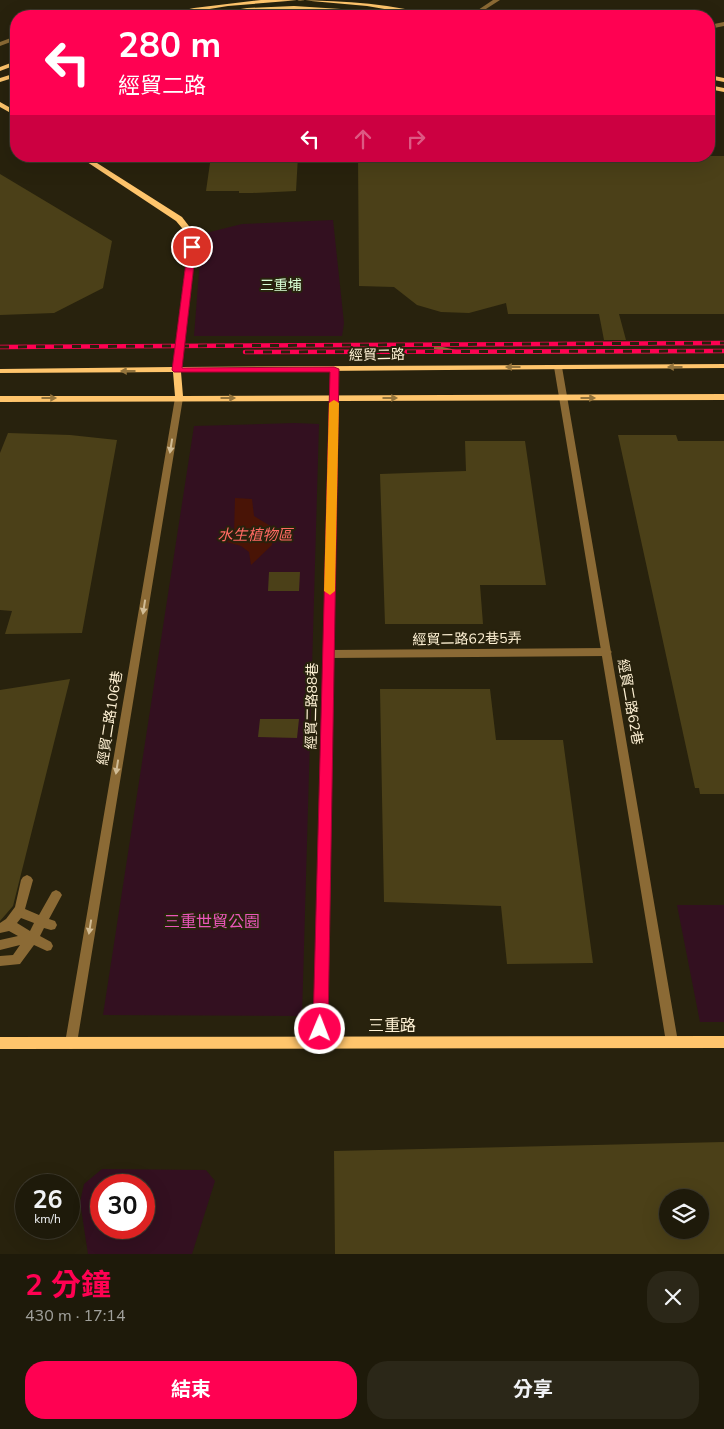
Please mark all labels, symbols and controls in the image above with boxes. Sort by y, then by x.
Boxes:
text: 280 m [118,22,221,69]
icon: left [35,30,100,95]
text: 經貿二路 [118,71,206,101]
icon: left [296,125,324,153]
icon: ahead [349,125,377,153]
icon: right [402,125,430,153]
pin [171,226,213,268]
icon: arrive [178,233,206,261]
district label: 三重埔 [260,276,302,295]
street label: 經貿二路 [349,345,405,365]
one-way arrow [667,363,683,371]
one-way arrow [505,364,521,372]
one-way arrow [120,367,136,375]
one-way arrow [41,394,57,402]
one-way arrow [220,394,236,402]
one-way arrow [382,394,398,402]
one-way arrow [580,394,596,402]
one-way arrow [166,439,174,455]
water label: 水生植物區 [217,525,294,545]
one-way arrow [140,599,148,615]
street label: 經貿二路62巷5弄 [412,629,522,649]
street label: 經貿二路62巷 [613,658,647,746]
street label: 經貿二路88巷 [302,662,322,750]
street label: 經貿二路106巷 [93,669,127,767]
one-way arrow [113,759,121,775]
park label: 三重世貿公園 [164,911,260,933]
one-way arrow [86,920,94,936]
position arrow [293,1002,345,1054]
street label: 三重路 [368,1015,416,1037]
speed limit sign: 30 [90,1174,155,1239]
text: 26 [32,1183,63,1217]
map controls [659,1189,709,1239]
button: layers [659,1189,709,1239]
text: km/h [34,1211,61,1227]
text: 2 分鐘 [25,1265,111,1306]
button: close [647,1271,699,1323]
text: 430 m · 17:14 [25,1305,126,1327]
button: 結束 [25,1361,357,1419]
button: 分享 [367,1361,699,1419]

